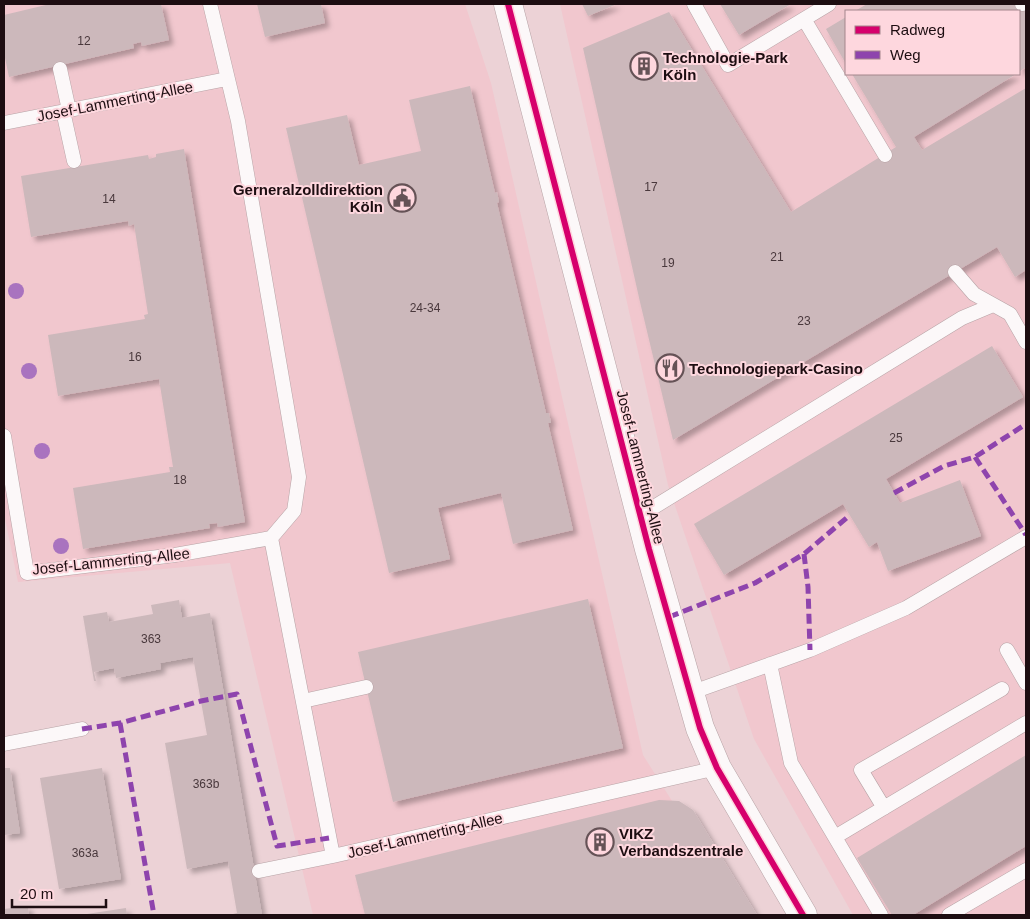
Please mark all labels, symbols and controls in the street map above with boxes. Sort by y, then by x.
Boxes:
legend [845,10,1020,75]
text: Radweg [890,21,945,38]
house number: 12 [77,34,91,48]
text: Weg [890,46,921,63]
place label: Technologie-Park Köln [663,49,788,83]
building icon: Technologie-Park Köln [629,51,659,81]
street label: Josef-Lammerting-Allee [36,78,194,124]
house number: 17 [644,180,658,194]
place label: Gerneralzolldirektion Köln [233,181,383,215]
public building icon: Gerneralzolldirektion Köln [387,183,417,213]
house number: 14 [102,192,116,206]
house number: 21 [770,250,784,264]
house number: 19 [661,256,675,270]
house number: 24-34 [410,301,441,315]
house number: 23 [797,314,811,328]
house number: 16 [128,350,142,364]
restaurant icon: Technologiepark-Casino [655,353,685,383]
place label: Technologiepark-Casino [689,360,863,377]
street label: Josef-Lammerting-Allee [614,388,668,546]
house number: 25 [889,431,903,445]
house number: 18 [173,473,187,487]
street label: Josef-Lammerting-Allee [31,544,191,578]
house number: 363 [141,632,161,646]
house number: 363b [193,777,220,791]
street label: Josef-Lammerting-Allee [346,809,504,861]
place label: VIKZ Verbandszentrale [619,825,743,859]
building icon: VIKZ Verbandszentrale [585,827,615,857]
house number: 363a [72,846,99,860]
scale bar [12,876,106,908]
text: 20 m [20,885,53,902]

